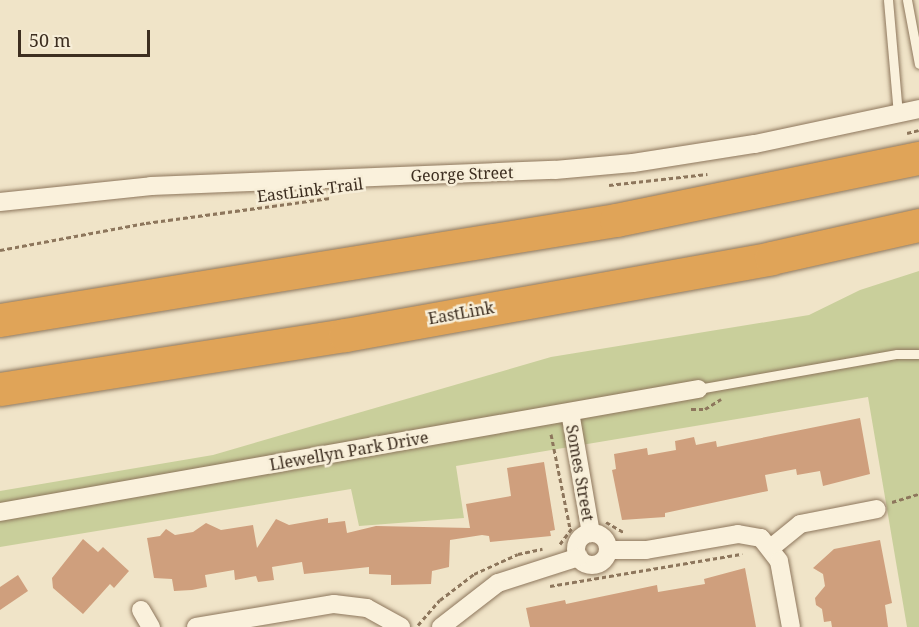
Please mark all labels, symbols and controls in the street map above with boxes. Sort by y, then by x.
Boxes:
scale bar [21,18,153,56]
text: 50 m [29,28,71,52]
street label: George Street [410,163,514,185]
street label: EastLink Trail [256,174,364,206]
street label: EastLink [427,298,495,328]
street label: Somes Street [562,423,598,523]
street label: Llewellyn Park Drive [268,428,430,474]

